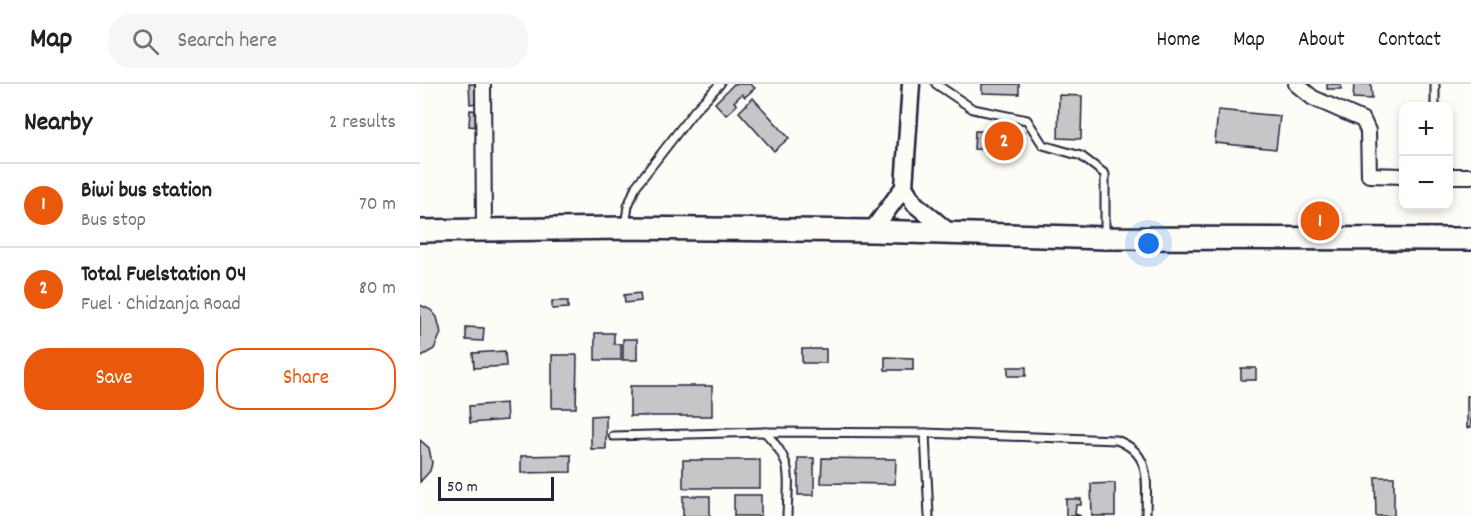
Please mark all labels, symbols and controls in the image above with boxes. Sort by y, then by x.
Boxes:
search box [108,14,528,68]
text: Map [30,21,72,61]
icon: search [129,25,162,58]
text: Search here [177,26,277,57]
text: Home [1156,26,1200,56]
text: Map [1233,26,1265,56]
text: About [1298,26,1345,56]
text: Contact [1378,26,1441,56]
map controls [1399,102,1453,210]
button: + [1399,102,1453,156]
text: Nearby [24,105,92,142]
text: 2 results [329,109,396,137]
pin: 2 [984,118,1024,164]
button: − [1399,156,1453,210]
text: Biwi bus station [81,176,212,207]
text: 1 [41,191,46,219]
text: 70 m [359,191,396,219]
pin: 1 [1300,198,1340,244]
text: Bus stop [81,207,146,235]
your location [1134,229,1163,258]
text: Total Fuelstation 04 [81,260,247,291]
text: 2 [39,275,48,303]
text: 80 m [359,275,396,303]
text: Fuel · Chidzanja Road [81,291,241,319]
button: Save [24,348,204,410]
button: Share [216,348,396,410]
scale bar [438,474,554,502]
text: 50 m [447,476,478,499]

